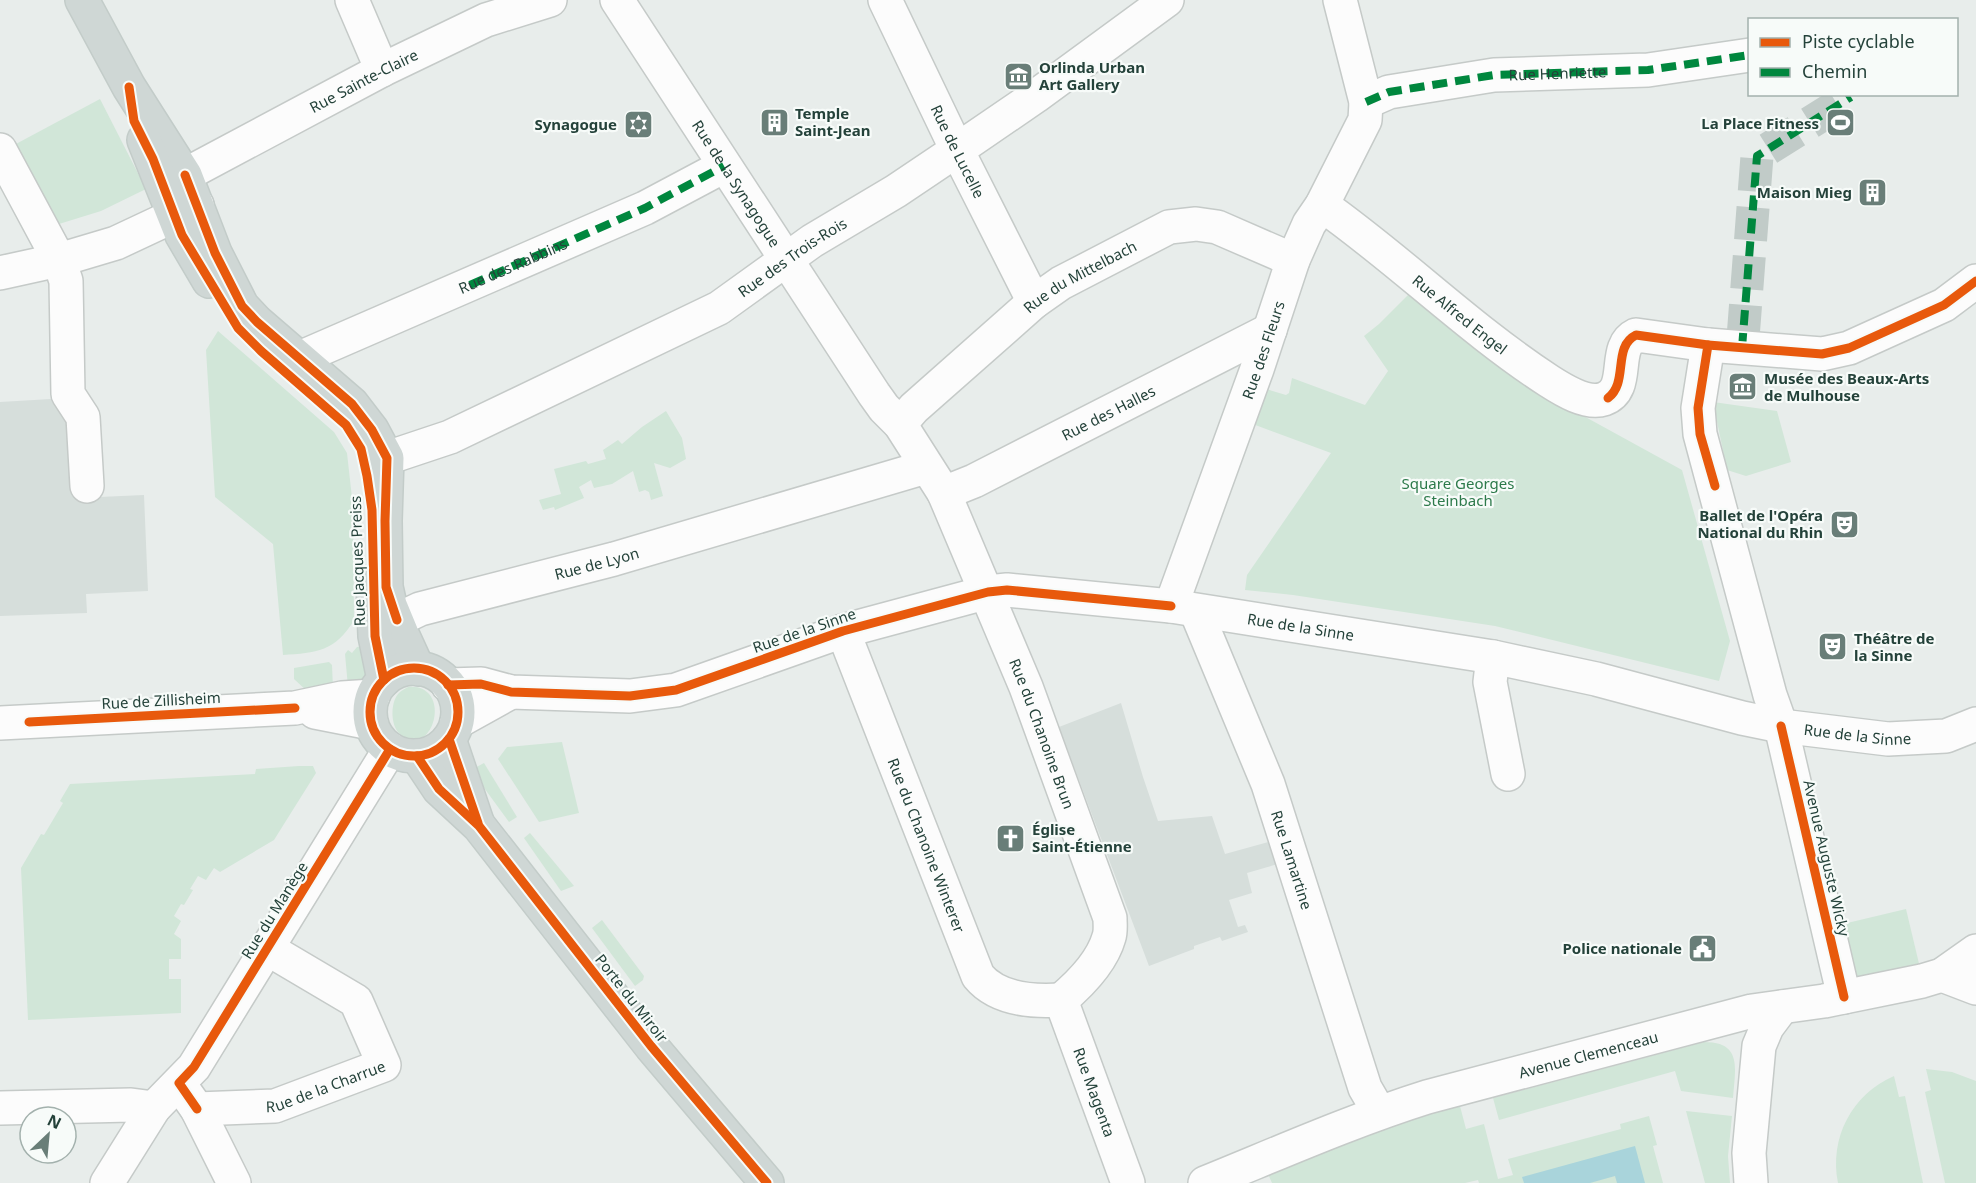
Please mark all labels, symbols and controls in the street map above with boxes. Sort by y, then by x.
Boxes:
legend [1748,18,1958,96]
text: Piste cyclable [1802,29,1915,53]
street label: Rue Sainte-Claire [306,44,421,117]
place label: Orlinda Urban Art Gallery [1039,57,1145,94]
text: Chemin [1802,59,1867,83]
museum icon: Orlinda Urban Art Gallery [1002,60,1034,92]
street label: Rue Henriette [1508,61,1607,85]
street label: Rue de Lucelle [927,101,990,201]
place label: Temple Saint-Jean [795,103,870,140]
building icon: Temple Saint-Jean [758,106,790,138]
sports icon: La Place Fitness [1824,107,1856,139]
synagogue icon: Synagogue [622,108,654,140]
place label: La Place Fitness [1701,113,1819,133]
place label: Synagogue [534,114,617,134]
street label: Rue de la Synagogue [688,116,785,251]
building icon: Maison Mieg [1857,176,1889,208]
place label: Maison Mieg [1757,182,1852,202]
street label: Rue des Trois-Rois [734,213,850,301]
street label: Rue des Rabbins [455,233,570,298]
street label: Rue du Mittelbach [1019,236,1140,317]
street label: Rue Alfred Engel [1408,270,1511,358]
street label: Rue des Fleurs [1237,298,1289,402]
place label: Musée des Beaux-Arts de Mulhouse [1764,368,1929,405]
museum icon: Musée des Beaux-Arts de Mulhouse [1727,371,1759,403]
street label: Rue des Halles [1058,380,1159,445]
park label: Square Georges Steinbach [1402,473,1514,510]
street label: Rue Jacques Preiss [345,495,369,627]
place label: Ballet de l'Opéra National du Rhin [1697,505,1823,542]
theatre icon: Ballet de l'Opéra National du Rhin [1828,508,1860,540]
street label: Rue de Lyon [552,542,641,584]
street label: Rue de la Sinne [750,603,858,657]
street label: Rue de la Sinne [1246,608,1356,645]
place label: Théâtre de la Sinne [1854,628,1935,665]
theatre icon: Théâtre de la Sinne [1817,631,1849,663]
street label: Rue du Chanoine Brun [1005,655,1079,811]
street label: Rue de Zillisheim [101,687,221,713]
street label: Rue de la Sinne [1803,719,1912,749]
street label: Rue du Chanoine Winterer [884,755,970,935]
street label: Avenue Auguste Wicky [1799,778,1855,938]
street label: Rue Lamartine [1267,808,1317,912]
place label: Église Saint-Étienne [1032,819,1132,856]
church icon: Église Saint-Étienne [995,822,1027,854]
street label: Rue du Manège [236,858,312,962]
public building icon: Police nationale [1687,932,1719,964]
place label: Police nationale [1562,938,1682,958]
street label: Porte du Miroir [591,950,673,1046]
street label: Avenue Clemenceau [1516,1026,1660,1082]
street label: Rue Magenta [1069,1045,1120,1140]
street label: Rue de la Charrue [265,1055,388,1116]
north arrow [18,1105,78,1165]
text: N [44,1109,65,1134]

